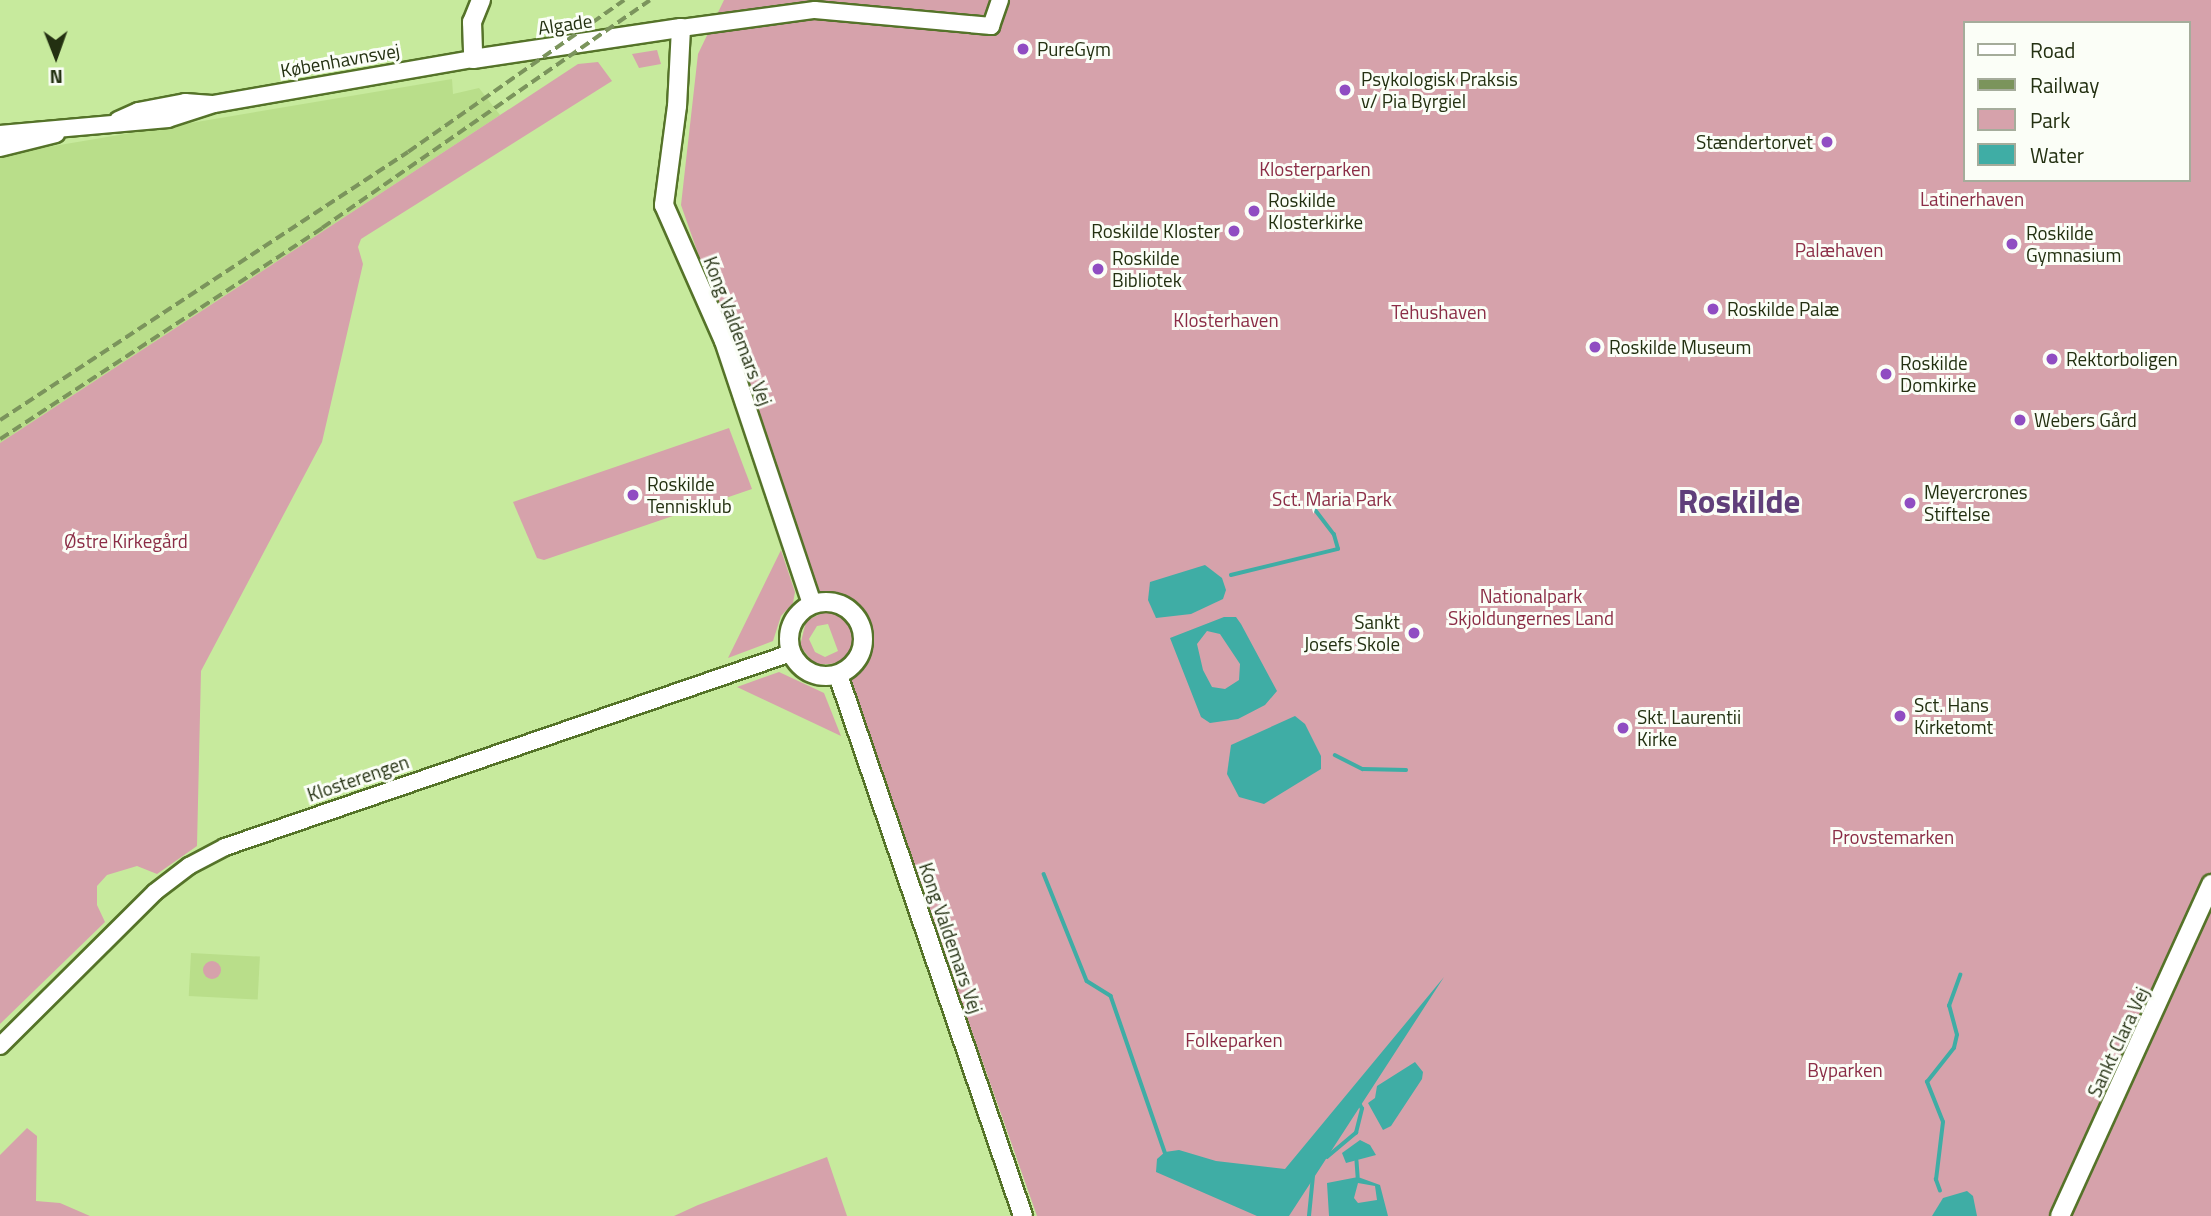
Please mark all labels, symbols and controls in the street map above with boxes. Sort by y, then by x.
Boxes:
street label: Algade [536,9,594,39]
north arrow [21,21,91,91]
legend [1962,21,2190,182]
text: Road [2030,34,2075,66]
street label: Københavnsvej [279,38,401,82]
place label: PureGym [1037,38,1111,60]
marker: PureGym [1015,41,1031,57]
text: N [50,63,63,92]
place label: Psykologisk Praksis v/ Pia Byrgiel [1361,68,1518,112]
text: Railway [2030,69,2099,101]
marker: Psykologisk Praksis v/ Pia Byrgiel [1335,80,1355,100]
text: Park [2030,104,2070,136]
place label: Stændertorvet [1696,131,1813,153]
marker: Stændertorvet [1819,134,1835,150]
text: Water [2030,139,2084,171]
park label: Klosterparken [1259,158,1371,180]
park label: Latinerhaven [1920,188,2024,210]
place label: Roskilde Klosterkirke [1268,189,1363,233]
marker: Roskilde Klosterkirke [1246,203,1262,219]
place label: Roskilde Kloster [1091,220,1220,242]
place label: Roskilde Gymnasium [2026,222,2121,266]
marker: Roskilde Kloster [1226,223,1242,239]
marker: Roskilde Gymnasium [2004,236,2020,252]
park label: Palæhaven [1795,239,1883,261]
place label: Roskilde Bibliotek [1112,247,1182,291]
street label: Kong Valdemars Vej [699,253,777,409]
marker: Roskilde Bibliotek [1090,261,1106,277]
place label: Roskilde Palæ [1727,298,1839,320]
park label: Tehushaven [1391,301,1487,323]
marker: Roskilde Palæ [1705,301,1721,317]
park label: Klosterhaven [1173,309,1279,331]
place label: Roskilde Museum [1609,336,1751,358]
marker: Roskilde Museum [1587,339,1603,355]
place label: Rektorboligen [2066,348,2178,370]
marker: Rektorboligen [2044,351,2060,367]
place label: Roskilde Domkirke [1900,352,1976,396]
marker: Roskilde Domkirke [1878,366,1894,382]
place label: Webers Gård [2034,409,2137,431]
marker: Webers Gård [2012,412,2028,428]
place label: Roskilde Tennisklub [647,473,732,517]
place label: Meyercrones Stiftelse [1924,481,2028,525]
district label: Roskilde [1678,482,1800,522]
marker: Roskilde Tennisklub [625,487,641,503]
park label: Sct. Maria Park [1272,488,1392,510]
marker: Meyercrones Stiftelse [1902,495,1918,511]
park label: Østre Kirkegård [64,530,188,552]
park label: Nationalpark Skjoldungernes Land [1448,585,1614,629]
place label: Sankt Josefs Skole [1304,611,1400,655]
marker: Sankt Josefs Skole [1406,625,1422,641]
place label: Sct. Hans Kirketomt [1914,694,1993,738]
place label: Skt. Laurentii Kirke [1637,706,1741,750]
marker: Sct. Hans Kirketomt [1892,708,1908,724]
marker: Skt. Laurentii Kirke [1615,720,1631,736]
street label: Klosterengen [304,750,412,806]
park label: Provstemarken [1832,826,1954,848]
street label: Kong Valdemars Vej [915,860,987,1016]
street label: Sankt Clara Vej [2083,983,2153,1101]
park label: Folkeparken [1185,1029,1283,1051]
park label: Byparken [1807,1059,1883,1081]

